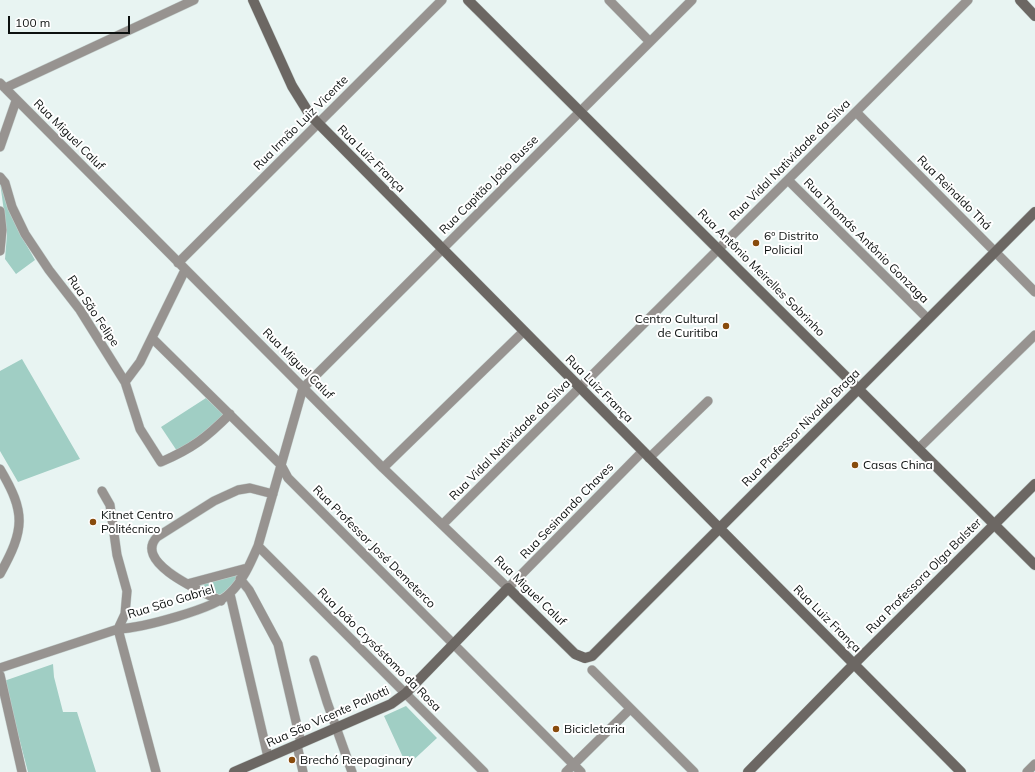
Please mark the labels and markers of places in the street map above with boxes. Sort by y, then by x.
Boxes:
place label: 6º Distrito Policial [764,229,819,257]
marker: 6º Distrito Policial [751,238,761,248]
place label: Centro Cultural de Curitiba [635,312,718,340]
marker: Centro Cultural de Curitiba [721,321,731,331]
place label: Casas China [863,458,933,472]
marker: Casas China [850,460,860,470]
place label: Kitnet Centro Politécnico [101,508,173,536]
marker: Kitnet Centro Politécnico [88,517,98,527]
place label: Bicicletaria [564,722,625,736]
marker: Bicicletaria [551,724,561,734]
place label: Brechó Reepaginary [300,753,413,767]
marker: Brechó Reepaginary [287,755,297,765]

